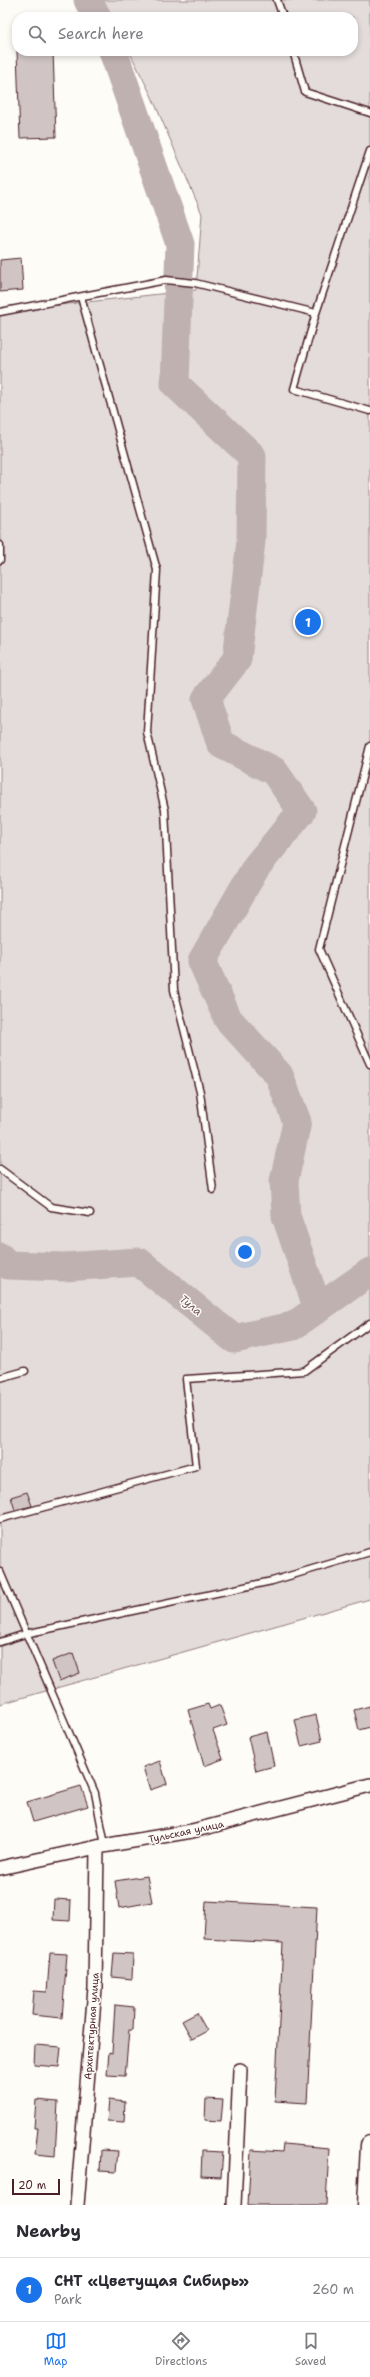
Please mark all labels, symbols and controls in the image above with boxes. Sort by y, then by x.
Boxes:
search box [12,12,358,56]
icon: search [26,23,48,45]
text: Search here [58,24,144,44]
pin: 1 [295,607,321,637]
your location [235,1242,255,1262]
water label: Тула [176,1292,205,1319]
street label: Тульская улица [147,1817,226,1846]
street label: Архитектурная улица [81,1971,102,2080]
scale bar [12,2177,60,2196]
text: 20 m [18,2178,46,2193]
text: Nearby [16,2220,81,2242]
text: СНТ «Цветущая Сибирь» [54,2271,249,2291]
text: 1 [26,2281,32,2298]
text: 260 m [312,2281,354,2298]
text: Park [54,2291,82,2308]
tab: Map [44,2330,67,2369]
tab: Directions [155,2330,207,2369]
tab: Saved [295,2330,326,2369]

